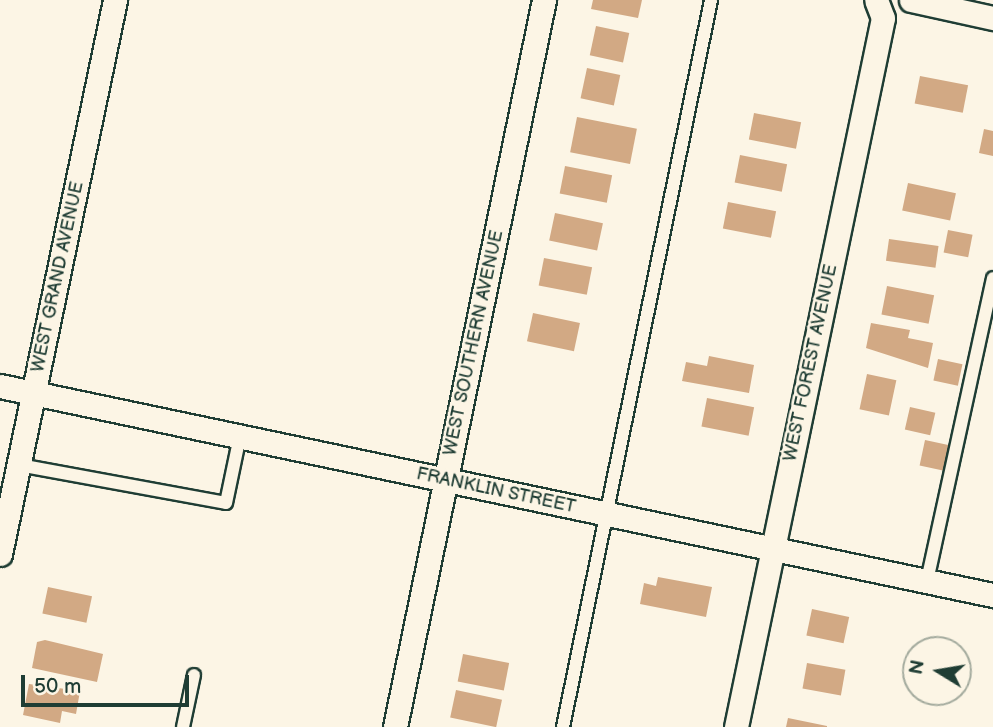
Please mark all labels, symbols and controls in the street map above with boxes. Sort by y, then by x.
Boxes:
street label: WEST GRAND AVENUE [27,180,89,374]
street label: WEST SOUTHERN AVENUE [439,228,509,458]
street label: WEST FOREST AVENUE [780,263,842,463]
street label: FRANKLIN STREET [414,464,578,518]
north arrow [902,636,972,706]
text: N [905,658,931,676]
scale bar [24,660,192,704]
text: 50 m [34,674,81,699]

